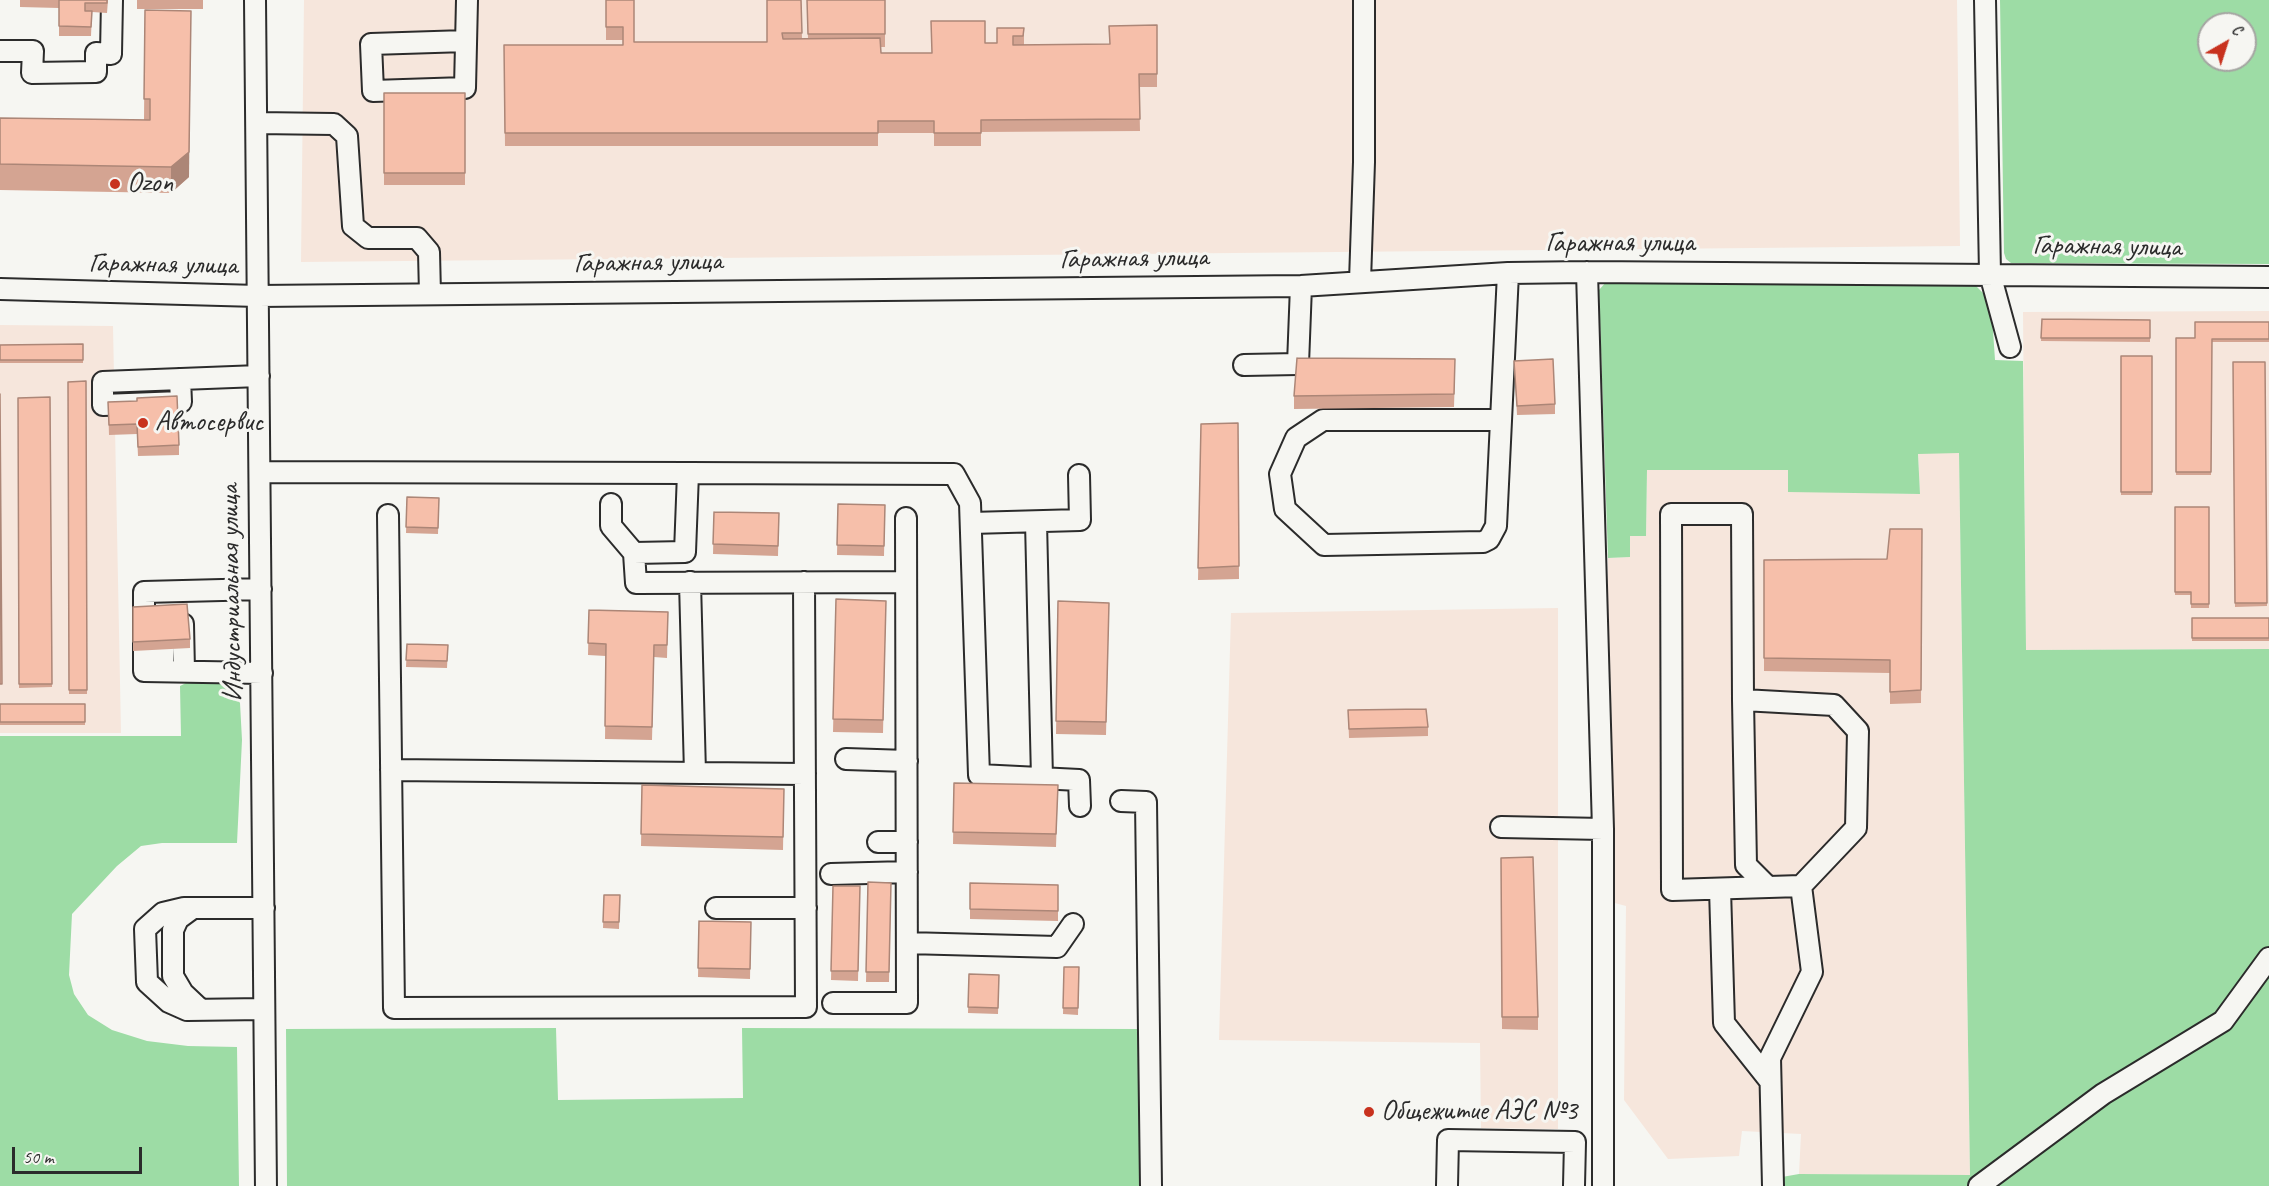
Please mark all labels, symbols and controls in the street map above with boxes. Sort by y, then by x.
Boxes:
north arrow [2197,12,2257,72]
text: С [2228,19,2246,40]
place label: Ozon [127,167,173,201]
marker: Ozon [108,177,122,191]
street label: Гаражная улица [1546,227,1694,261]
street label: Гаражная улица [2032,229,2182,265]
street label: Гаражная улица [1059,241,1209,277]
street label: Гаражная улица [573,245,723,281]
street label: Гаражная улица [88,247,238,283]
place label: Автосервис [155,406,263,440]
marker: Автосервис [136,416,150,430]
street label: Индустриальная улица [213,484,251,702]
place label: Общежитие АЭС №3 [1381,1095,1577,1129]
marker: Общежитие АЭС №3 [1362,1105,1376,1119]
scale bar [15,1135,146,1173]
text: 50 m [23,1146,54,1168]

